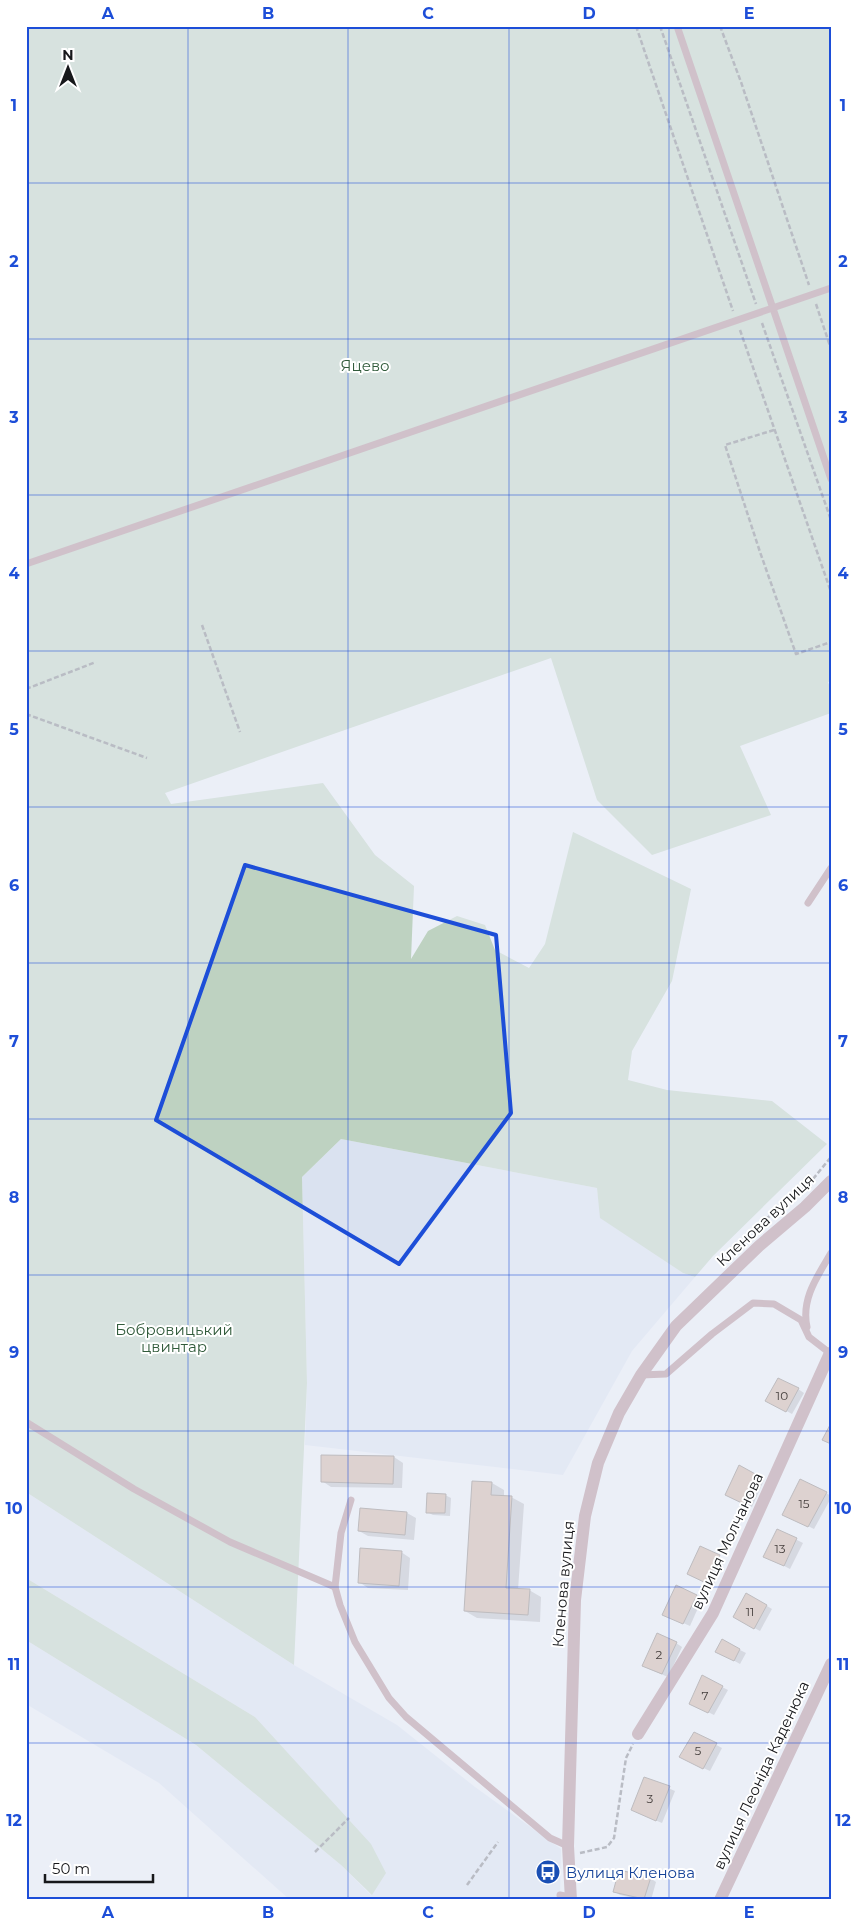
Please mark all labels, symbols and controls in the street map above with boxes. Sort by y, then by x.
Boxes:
text: A [101,4,115,23]
text: B [262,4,274,23]
text: C [422,4,434,23]
text: D [582,4,596,23]
text: E [744,4,754,23]
north arrow [42,42,92,92]
text: N [62,46,74,64]
text: 1 [11,96,17,115]
text: 1 [840,96,846,115]
text: 2 [9,252,19,271]
text: 2 [838,252,848,271]
park label: Яцево [340,356,390,375]
text: 3 [8,408,19,427]
text: 3 [837,408,848,427]
text: 4 [8,564,20,583]
text: 4 [837,564,849,583]
text: 5 [9,720,19,739]
text: 5 [838,720,848,739]
text: 6 [9,876,19,895]
text: 6 [838,876,848,895]
text: 7 [9,1032,19,1051]
text: 7 [838,1032,848,1051]
street label: Кленова вулиця [712,1170,818,1270]
text: 8 [9,1188,19,1207]
text: 8 [838,1188,848,1207]
park label: Бобровицький цвинтар [115,1320,233,1356]
text: 9 [9,1343,19,1362]
text: 9 [838,1343,848,1362]
house number: 10 [776,1388,788,1403]
street label: вулиця Молчанова [687,1470,767,1612]
house number: 15 [798,1496,810,1511]
text: 10 [5,1499,23,1518]
text: 10 [834,1499,852,1518]
street label: Кленова вулиця [548,1520,578,1648]
house number: 13 [774,1541,786,1556]
house number: 11 [746,1604,754,1619]
house number: 2 [656,1647,663,1662]
text: 11 [8,1655,20,1674]
text: 11 [837,1655,849,1674]
street label: вулиця Леоніда Каденюка [709,1678,813,1872]
house number: 7 [701,1688,709,1703]
house number: 5 [695,1743,702,1758]
house number: 3 [647,1791,654,1806]
text: 12 [6,1811,22,1830]
text: 12 [835,1811,851,1830]
scale bar [45,1851,152,1883]
text: 50 m [52,1859,90,1878]
bus stop icon: Вулиця Кленова [535,1859,561,1885]
place label: Вулиця Кленова [566,1863,695,1882]
text: A [101,1903,115,1922]
text: B [262,1903,274,1922]
text: C [422,1903,434,1922]
text: D [582,1903,596,1922]
text: E [744,1903,754,1922]

